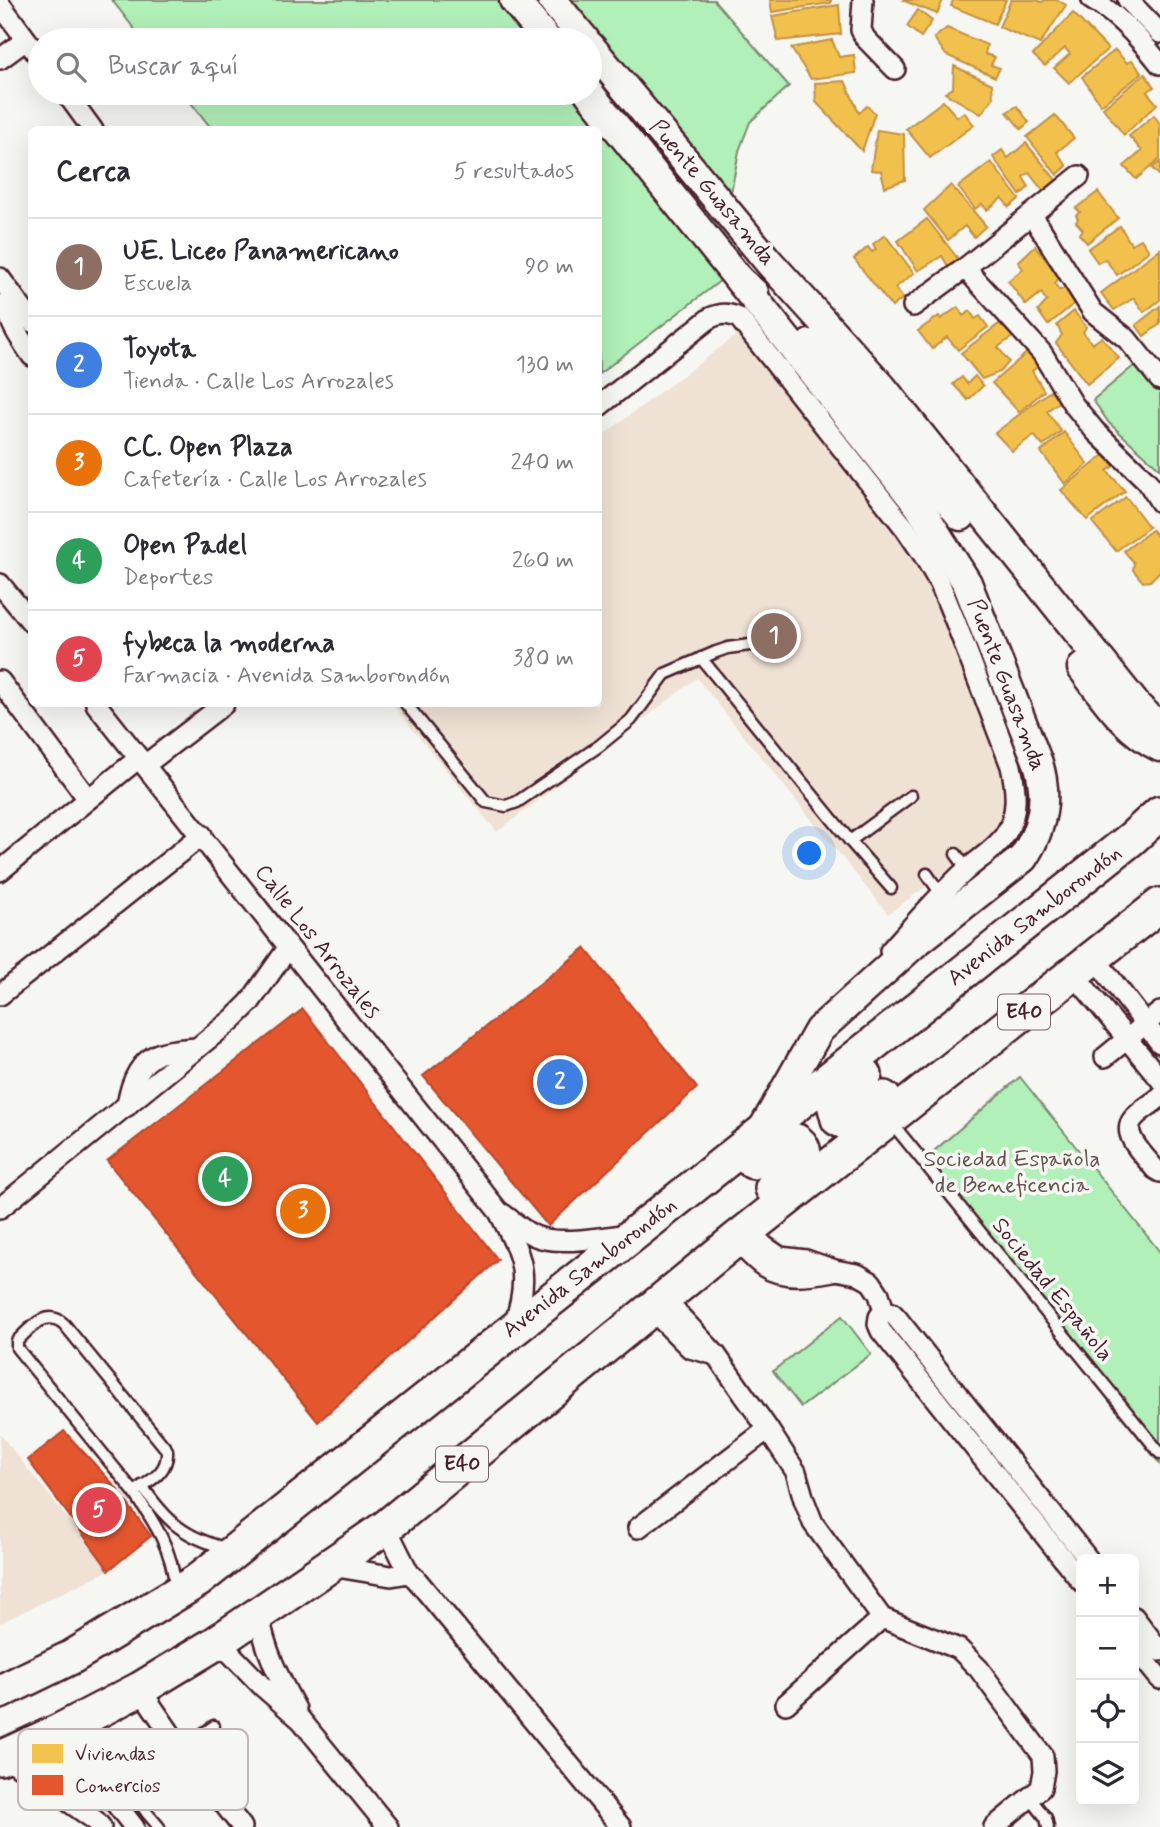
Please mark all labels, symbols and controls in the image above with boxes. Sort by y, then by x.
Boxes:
search box [28,28,602,105]
icon: search [52,48,90,86]
text: Buscar aquí [108,50,239,84]
street label: Puente Guasamda [642,114,782,272]
text: Cerca [56,152,131,191]
text: 5 resultados [453,157,574,187]
text: UE. Liceo Panamericano [123,235,399,269]
text: 1 [74,252,84,282]
text: 90 m [525,252,574,282]
text: Escuela [123,269,192,299]
text: Toyota [123,333,196,367]
text: 2 [73,350,85,380]
text: 130 m [516,350,574,380]
text: Tienda · Calle Los Arrozales [123,367,394,397]
text: CC. Open Plaza [123,431,293,465]
text: 3 [74,448,84,478]
text: 240 m [510,448,574,478]
text: Cafetería · Calle Los Arrozales [123,465,427,495]
text: Open Padel [123,529,247,563]
text: 4 [72,546,86,576]
text: 260 m [512,546,574,576]
text: Deportes [123,563,213,593]
street label: Puente Guasamda [959,595,1053,775]
pin: 1 [751,610,797,662]
text: fybeca la moderna [123,627,335,661]
text: 5 [72,644,86,674]
text: 380 m [513,644,574,674]
text: Farmacia · Avenida Samborondón [123,661,450,691]
your location [792,836,826,870]
street label: Avenida Samborondón [942,838,1128,994]
street label: Calle Los Arrozales [247,859,387,1025]
road number: E40 [998,995,1050,1030]
pin: 2 [537,1056,583,1108]
park label: Sociedad Española de Beneficencia [923,1145,1101,1201]
pin: 4 [202,1153,248,1205]
pin: 3 [280,1185,326,1237]
street label: Avenida Samborondón [497,1190,683,1346]
street label: Sociedad Española [985,1212,1119,1368]
road number: E40 [436,1446,488,1482]
pin: 5 [76,1484,122,1536]
map controls [1076,1554,1139,1806]
button: + [1076,1554,1139,1617]
button: − [1076,1617,1139,1680]
button: locate [1076,1680,1139,1743]
legend [18,1729,248,1810]
text: Viviendas [75,1742,155,1767]
button: layers [1076,1743,1139,1806]
text: Comercios [75,1774,161,1799]

